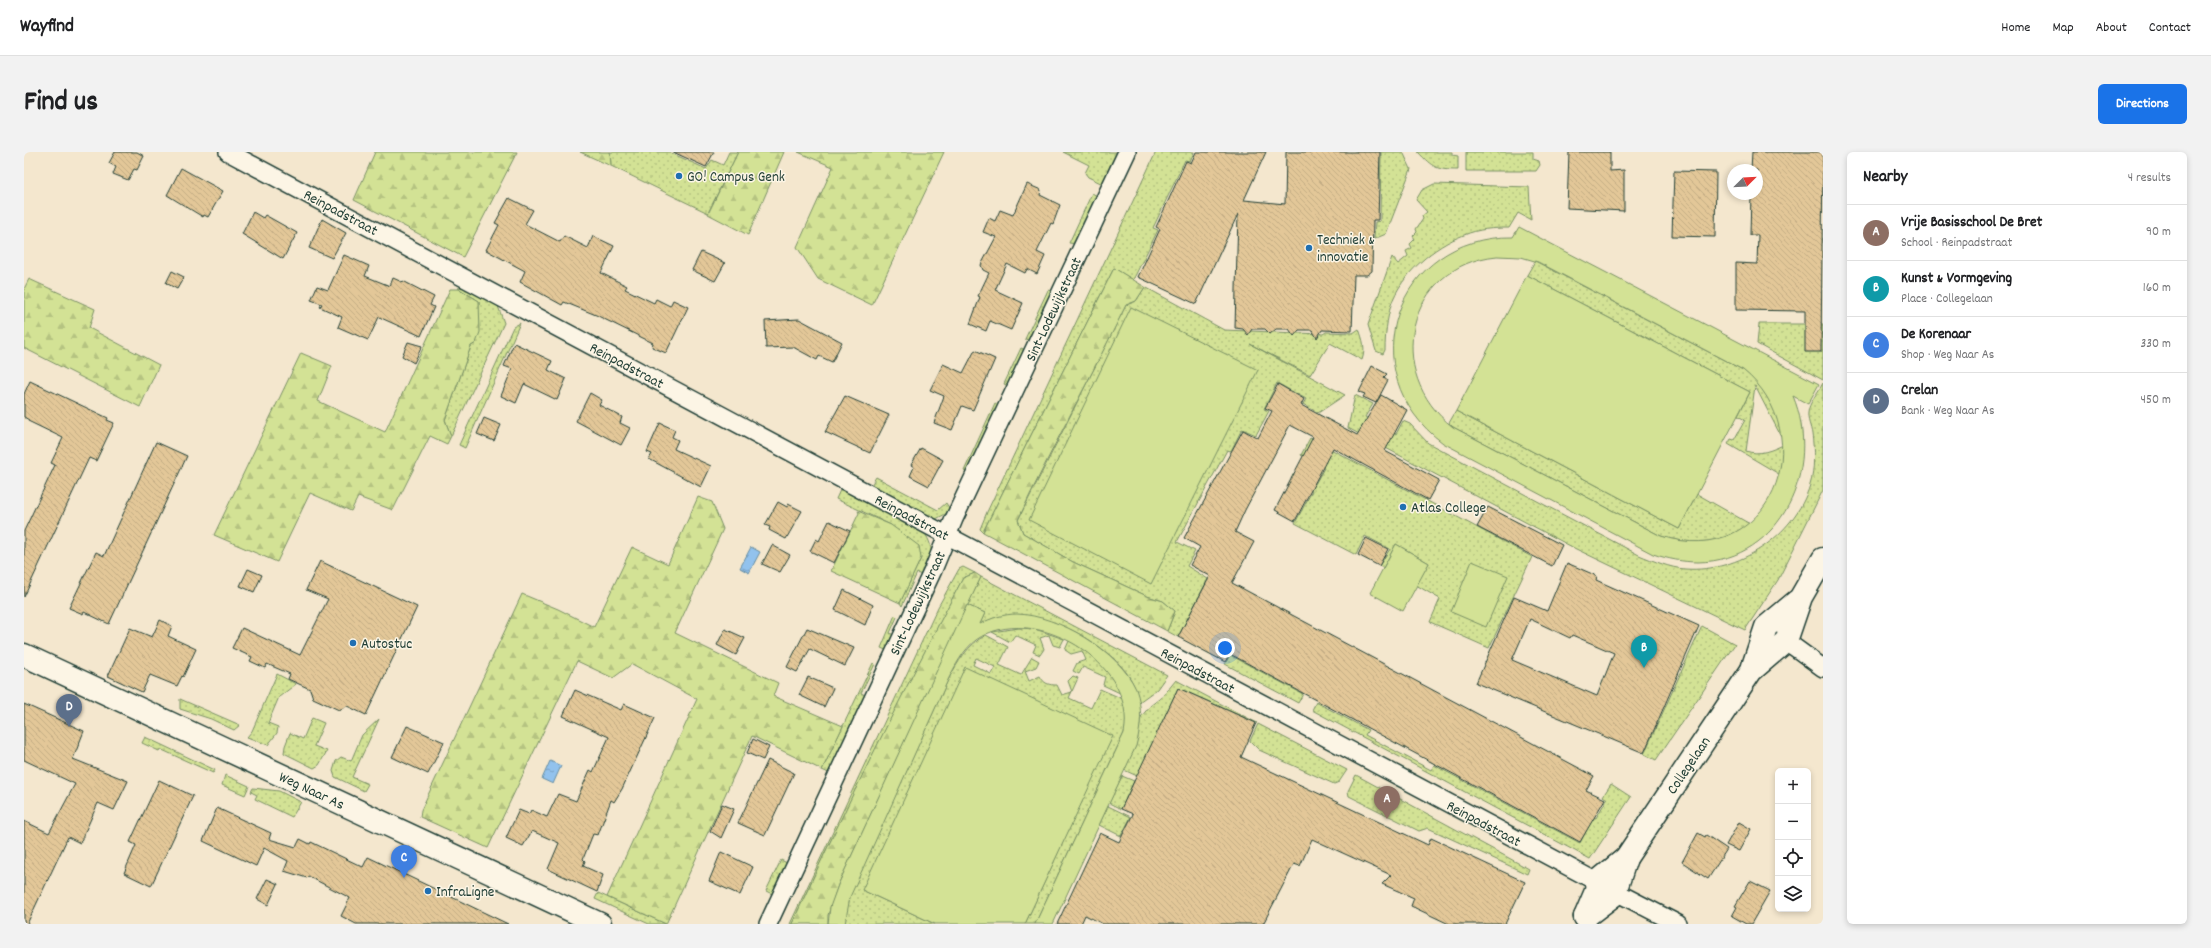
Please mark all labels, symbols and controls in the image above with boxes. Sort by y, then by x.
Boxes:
text: Wayfind [20,14,74,41]
text: Home [2001,18,2030,38]
text: Map [2052,18,2074,38]
text: About [2096,18,2127,38]
text: Contact [2149,18,2191,38]
text: Find us [24,84,98,124]
button: Directions [2098,84,2187,124]
north arrow [1727,164,1763,200]
text: Nearby [1863,166,1907,190]
place label: GO! Campus Genk [687,167,785,189]
text: 4 results [2128,169,2171,188]
marker: GO! Campus Genk [674,171,684,181]
street label: Reinpadstraat [299,185,382,243]
text: Vrije Basisschool De Bret [1901,212,2042,234]
text: A [1872,223,1880,242]
text: 90 m [2146,223,2171,242]
place label: Techniek & innovatie [1317,230,1375,269]
text: School · Reinpadstraat [1901,234,2012,253]
marker: Techniek & innovatie [1304,243,1314,253]
street label: Sint-Lodewijkstraat [1021,254,1089,366]
text: Kunst & Vormgeving [1901,268,2012,290]
text: B [1873,279,1879,298]
text: 160 m [2143,279,2171,298]
text: Place · Collegelaan [1901,290,1993,309]
text: De Korenaar [1901,324,1971,346]
text: C [1873,335,1879,354]
text: 330 m [2140,335,2171,354]
street label: Reinpadstraat [585,338,668,396]
text: Shop · Weg Naar As [1901,346,1994,365]
text: Crelan [1901,380,1938,402]
text: D [1873,391,1879,410]
text: 450 m [2141,391,2171,410]
text: Bank · Weg Naar As [1901,402,1994,421]
street label: Reinpadstraat [870,490,953,548]
place label: Atlas College [1411,498,1486,520]
marker: Atlas College [1398,502,1408,512]
street label: Sint-Lodewijkstraat [885,548,953,660]
place label: Autostuc [361,634,412,656]
pin: B [1631,635,1657,668]
marker: Autostuc [348,638,358,648]
your location [1215,638,1235,658]
street label: Reinpadstraat [1156,643,1239,701]
pin: D [56,694,82,727]
street label: Collegelaan [1662,733,1717,799]
street label: Weg Naar As [275,767,348,817]
map controls [1775,768,1811,912]
button: + [1775,768,1811,804]
pin: A [1374,786,1400,819]
street label: Reinpadstraat [1442,796,1525,854]
button: − [1775,804,1811,840]
button: locate [1775,840,1811,876]
pin: C [391,845,417,878]
button: layers [1775,876,1811,912]
place label: InfraLigne [436,882,495,904]
marker: InfraLigne [423,886,433,896]

